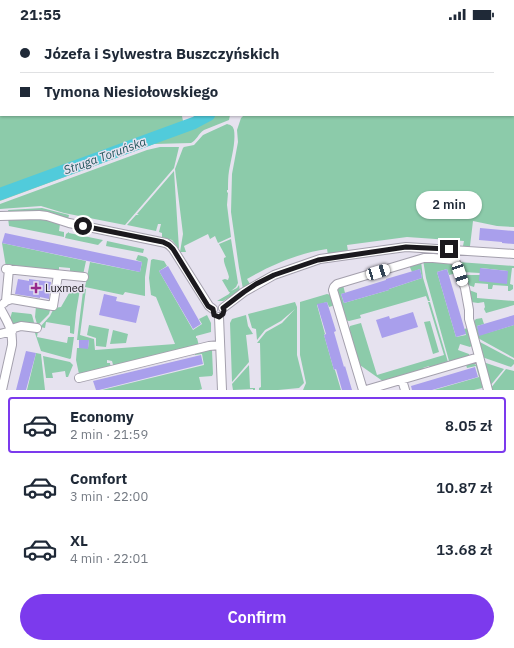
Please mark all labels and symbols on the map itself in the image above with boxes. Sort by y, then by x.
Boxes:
water label: Struga Toruńska [61,134,148,177]
callout: 2 min [416,191,482,219]
route start [74,217,92,235]
route end [440,240,458,258]
car [450,261,470,287]
car [365,263,391,281]
place label: Luxmed [45,281,84,295]
marker: Luxmed [30,282,42,294]

